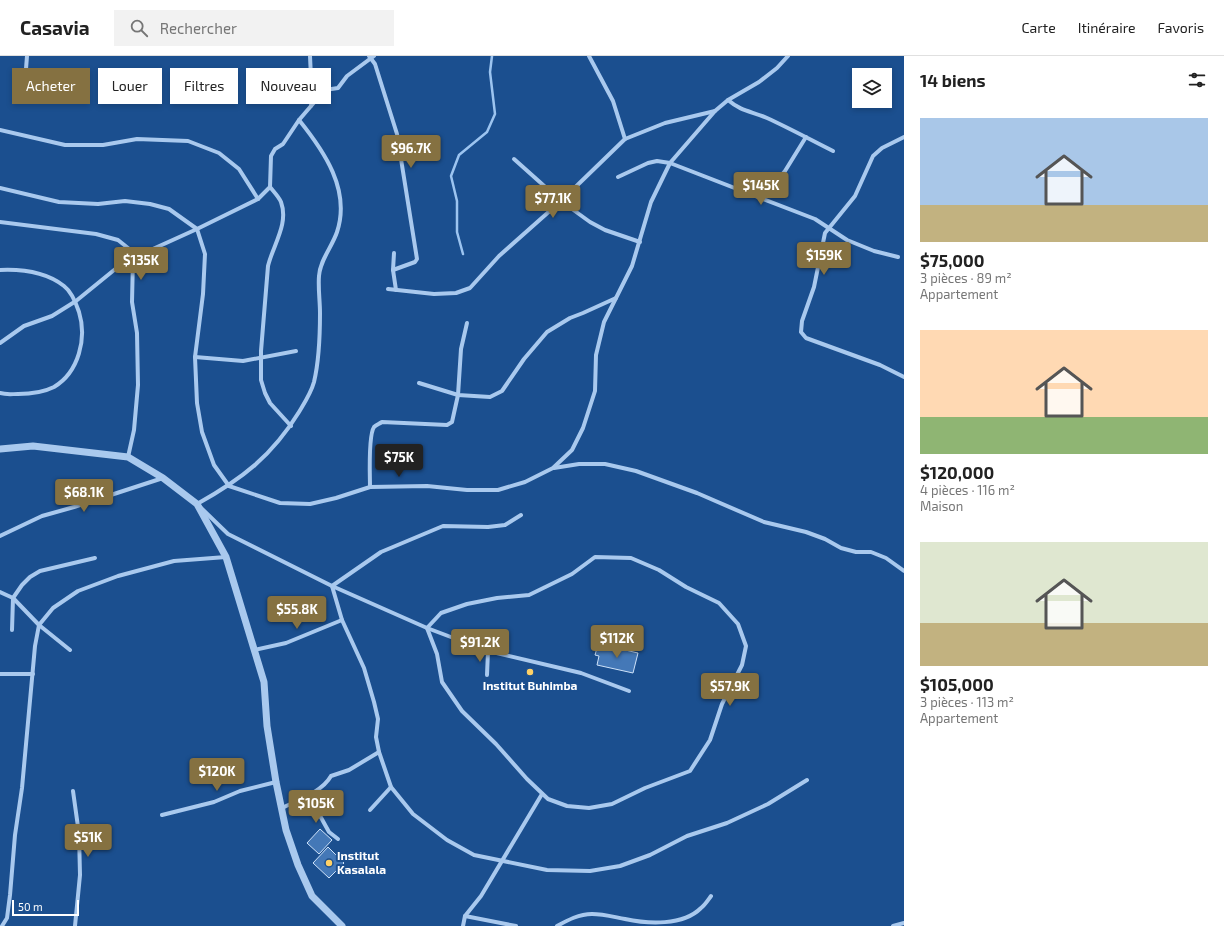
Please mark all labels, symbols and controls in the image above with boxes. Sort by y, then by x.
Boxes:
search box [114,10,394,46]
text: Casavia [20,16,90,39]
icon: search [128,17,150,39]
text: Rechercher [160,19,237,37]
text: Carte [1022,19,1056,36]
text: Itinéraire [1078,19,1136,36]
text: Favoris [1158,19,1204,36]
chip: Acheter [12,68,90,104]
chip: Louer [98,68,162,104]
chip: Filtres [170,68,238,104]
chip: Nouveau [246,68,331,104]
map controls [852,68,892,108]
button: layers [852,68,892,108]
icon: filters [1186,69,1208,91]
text: 14 biens [920,70,985,90]
pin: $96.7K [378,135,444,169]
text: $96.7K [391,140,431,156]
icon: home [1028,144,1100,216]
pin: $145K [733,172,789,206]
text: $145K [743,177,779,193]
pin: $77.1K [520,185,586,219]
text: $77.1K [534,190,572,206]
pin: $159K [796,242,852,276]
pin: $135K [113,247,169,281]
text: $159K [806,247,842,263]
text: $75,000 [920,250,985,270]
text: $135K [123,252,159,268]
text: 3 pièces · 89 m² [920,270,1012,286]
text: Appartement [920,286,998,302]
icon: home [1028,356,1100,428]
pin: $75K [375,444,423,478]
text: $75K [384,449,414,465]
text: $120,000 [920,462,994,482]
pin: $68.1K [51,479,117,513]
text: 4 pièces · 116 m² [920,482,1015,498]
text: $68.1K [64,484,104,500]
text: Maison [920,498,963,514]
icon: home [1028,568,1100,640]
pin: $55.8K [264,596,330,630]
text: $55.8K [276,601,318,617]
pin: $112K [589,625,645,659]
pin: $91.2K [447,629,513,663]
text: $112K [600,630,634,646]
text: $91.2K [460,634,500,650]
marker: Institut Buhimba [525,667,535,677]
pin: $57.9K [697,673,763,707]
text: $105,000 [920,674,994,694]
place label: Institut Buhimba [483,678,578,692]
text: $57.9K [710,678,750,694]
text: 3 pièces · 113 m² [920,694,1014,710]
text: Appartement [920,710,998,726]
pin: $120K [189,758,245,792]
text: $120K [198,763,236,779]
pin: $105K [288,790,344,824]
text: $105K [298,795,334,811]
pin: $51K [64,824,112,858]
text: $51K [74,829,102,845]
place label: Institut Kasalala [337,848,386,876]
marker: Institut Kasalala [324,858,334,868]
scale bar [12,898,79,917]
text: 50 m [18,900,43,913]

